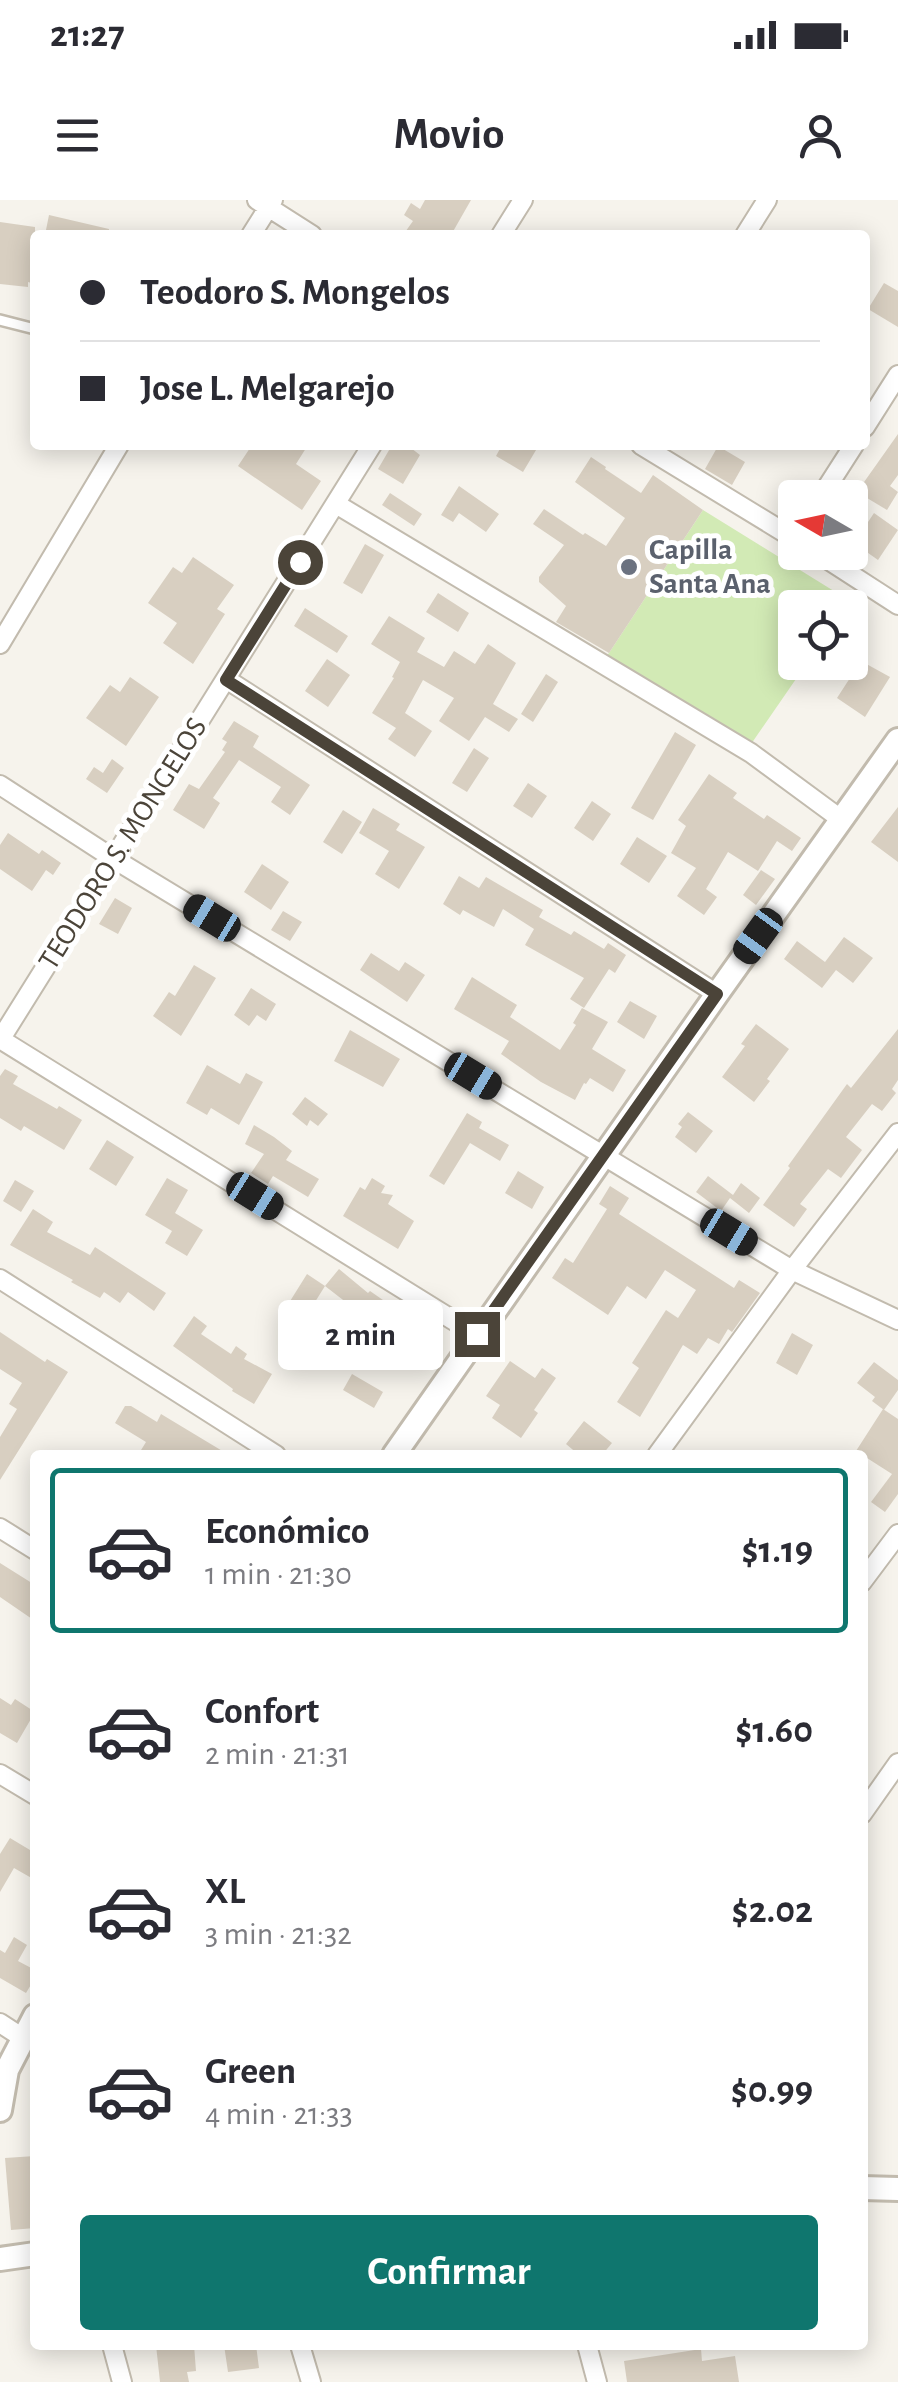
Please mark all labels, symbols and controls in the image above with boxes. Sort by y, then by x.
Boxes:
text: 21:27 [50,16,125,54]
icon: menu [50,108,105,163]
icon: person [793,108,848,163]
text: Movio [394,112,504,157]
text: Teodoro S. Mongelos [140,274,450,312]
text: Jose L. Melgarejo [140,370,395,408]
north arrow [778,480,868,570]
map controls [778,480,868,680]
place label: Capilla Santa Ana [649,535,771,599]
route start [278,540,323,585]
marker: Capilla Santa Ana [618,556,640,578]
button: locate [778,590,868,680]
street label: TEODORO S. MONGELOS [33,713,213,975]
car [179,890,245,946]
car [728,903,788,969]
car [440,1048,506,1104]
car [222,1167,288,1225]
car [696,1204,762,1260]
callout: 2 min [277,1299,442,1369]
route end [455,1312,500,1357]
text: 2 min [325,1319,396,1351]
icon: car [85,1506,175,1596]
text: Económico [205,1513,369,1551]
text: $1.19 [741,1532,813,1570]
text: 1 min · 21:30 [205,1558,352,1590]
icon: car [85,1686,175,1776]
text: Confort [205,1693,319,1731]
text: $1.60 [735,1712,813,1750]
text: 2 min · 21:31 [205,1738,350,1770]
icon: car [85,1866,175,1956]
text: XL [205,1873,245,1911]
text: $2.02 [732,1892,813,1930]
text: 3 min · 21:32 [205,1918,352,1950]
icon: car [85,2046,175,2136]
text: Green [205,2053,296,2091]
text: $0.99 [731,2072,813,2110]
text: 4 min · 21:33 [205,2098,353,2130]
button: Confirmar [80,2215,818,2330]

